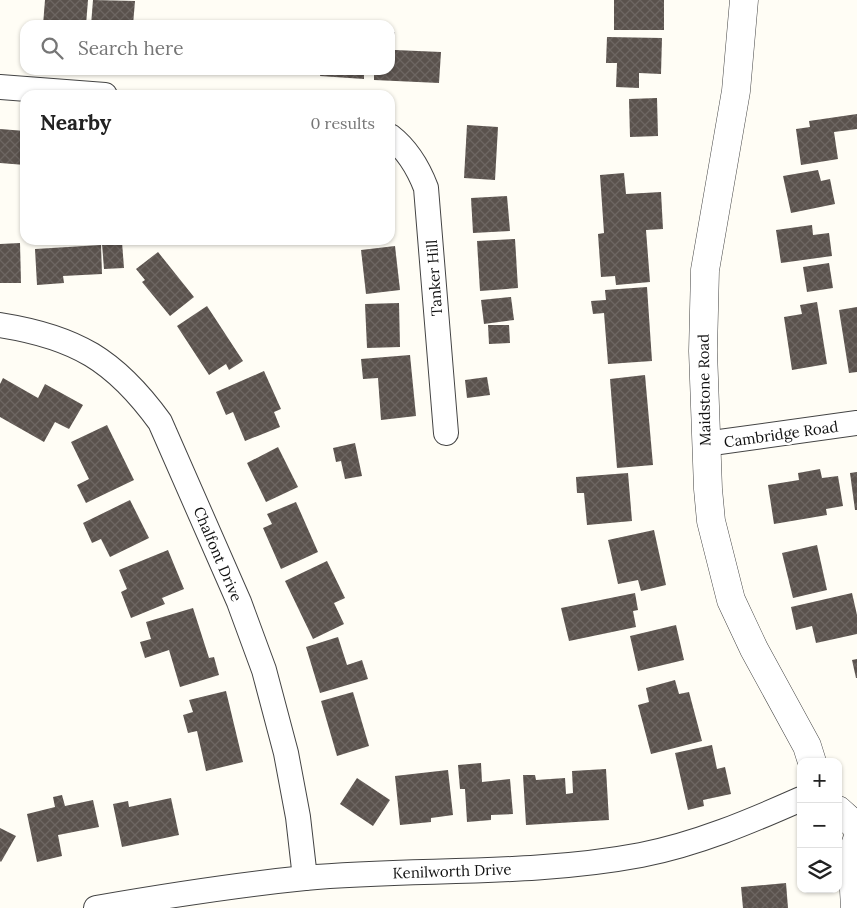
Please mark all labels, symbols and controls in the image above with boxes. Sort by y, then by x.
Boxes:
search box [20,20,395,75]
icon: search [38,34,66,62]
text: Search here [78,36,184,60]
text: Nearby [40,109,111,136]
text: 0 results [310,113,375,133]
street label: Tanker Hill [422,239,446,317]
street label: Maidstone Road [694,334,714,446]
street label: Cambridge Road [723,417,839,451]
street label: Chalfont Drive [189,504,247,604]
map controls [797,758,842,893]
button: + [797,758,842,803]
button: − [797,803,842,848]
button: layers [797,848,842,893]
street label: Kenilworth Drive [392,859,512,883]

